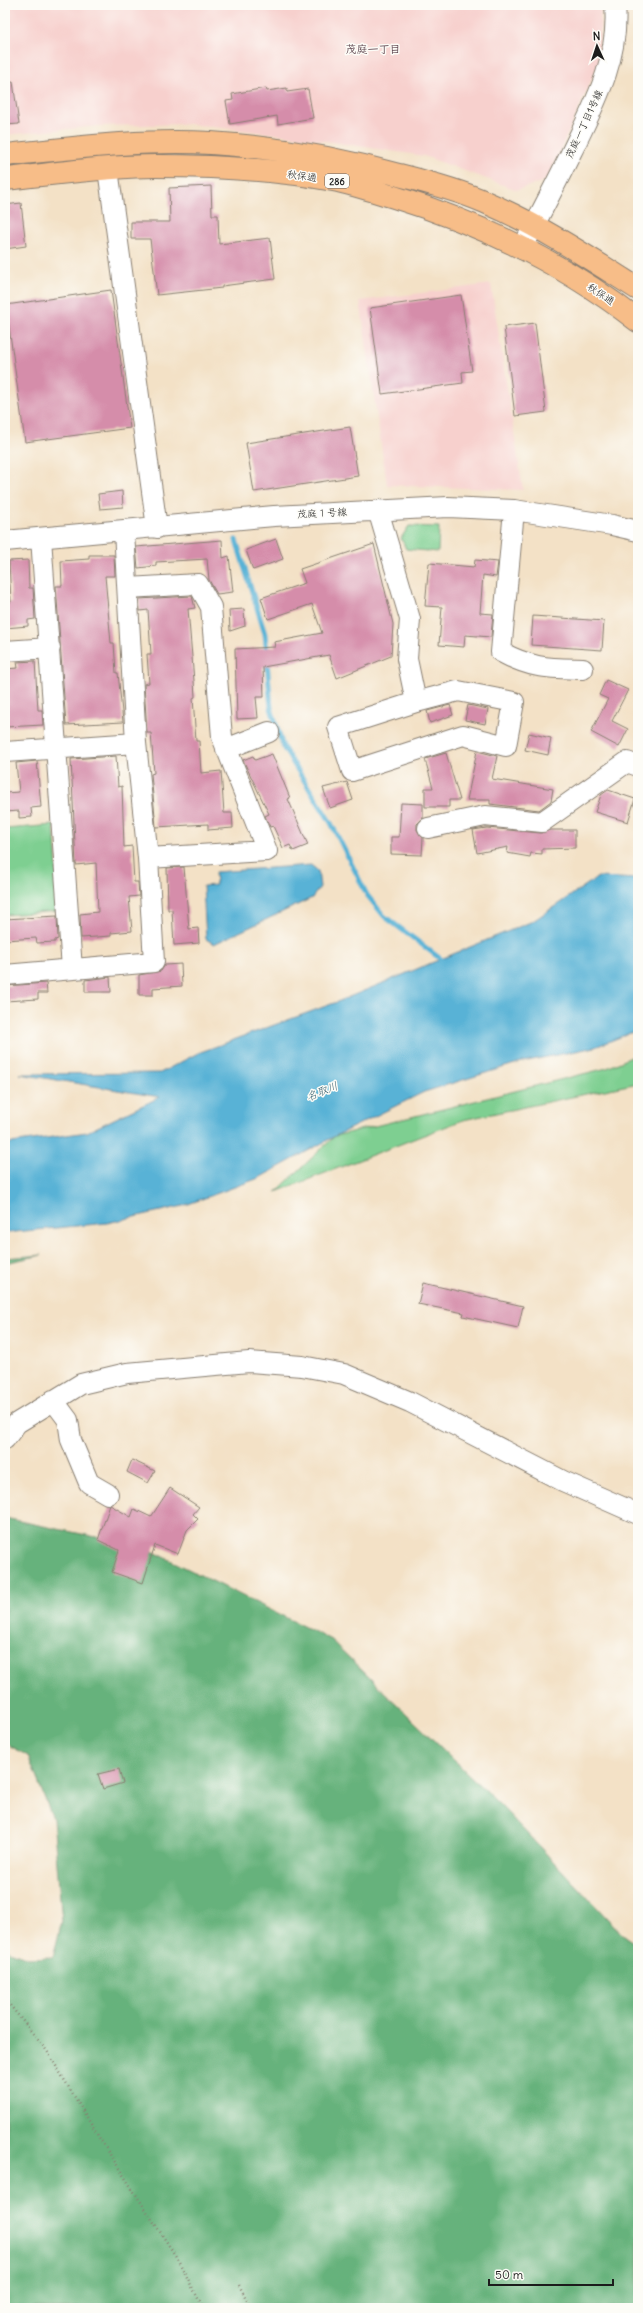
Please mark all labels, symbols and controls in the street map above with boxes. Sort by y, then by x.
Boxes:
north arrow [577,26,617,66]
text: N [592,29,601,43]
district label: 茂庭一丁目 [346,42,401,56]
street label: 茂庭一丁目1号線 [562,88,606,160]
street label: 秋保通 [286,167,318,185]
road number: 286 [325,174,349,188]
street label: 秋保通 [585,280,617,308]
street label: 茂庭１号線 [297,505,347,521]
water label: 名取川 [304,1078,340,1104]
scale bar [489,2261,613,2287]
text: 50 m [495,2267,524,2282]

